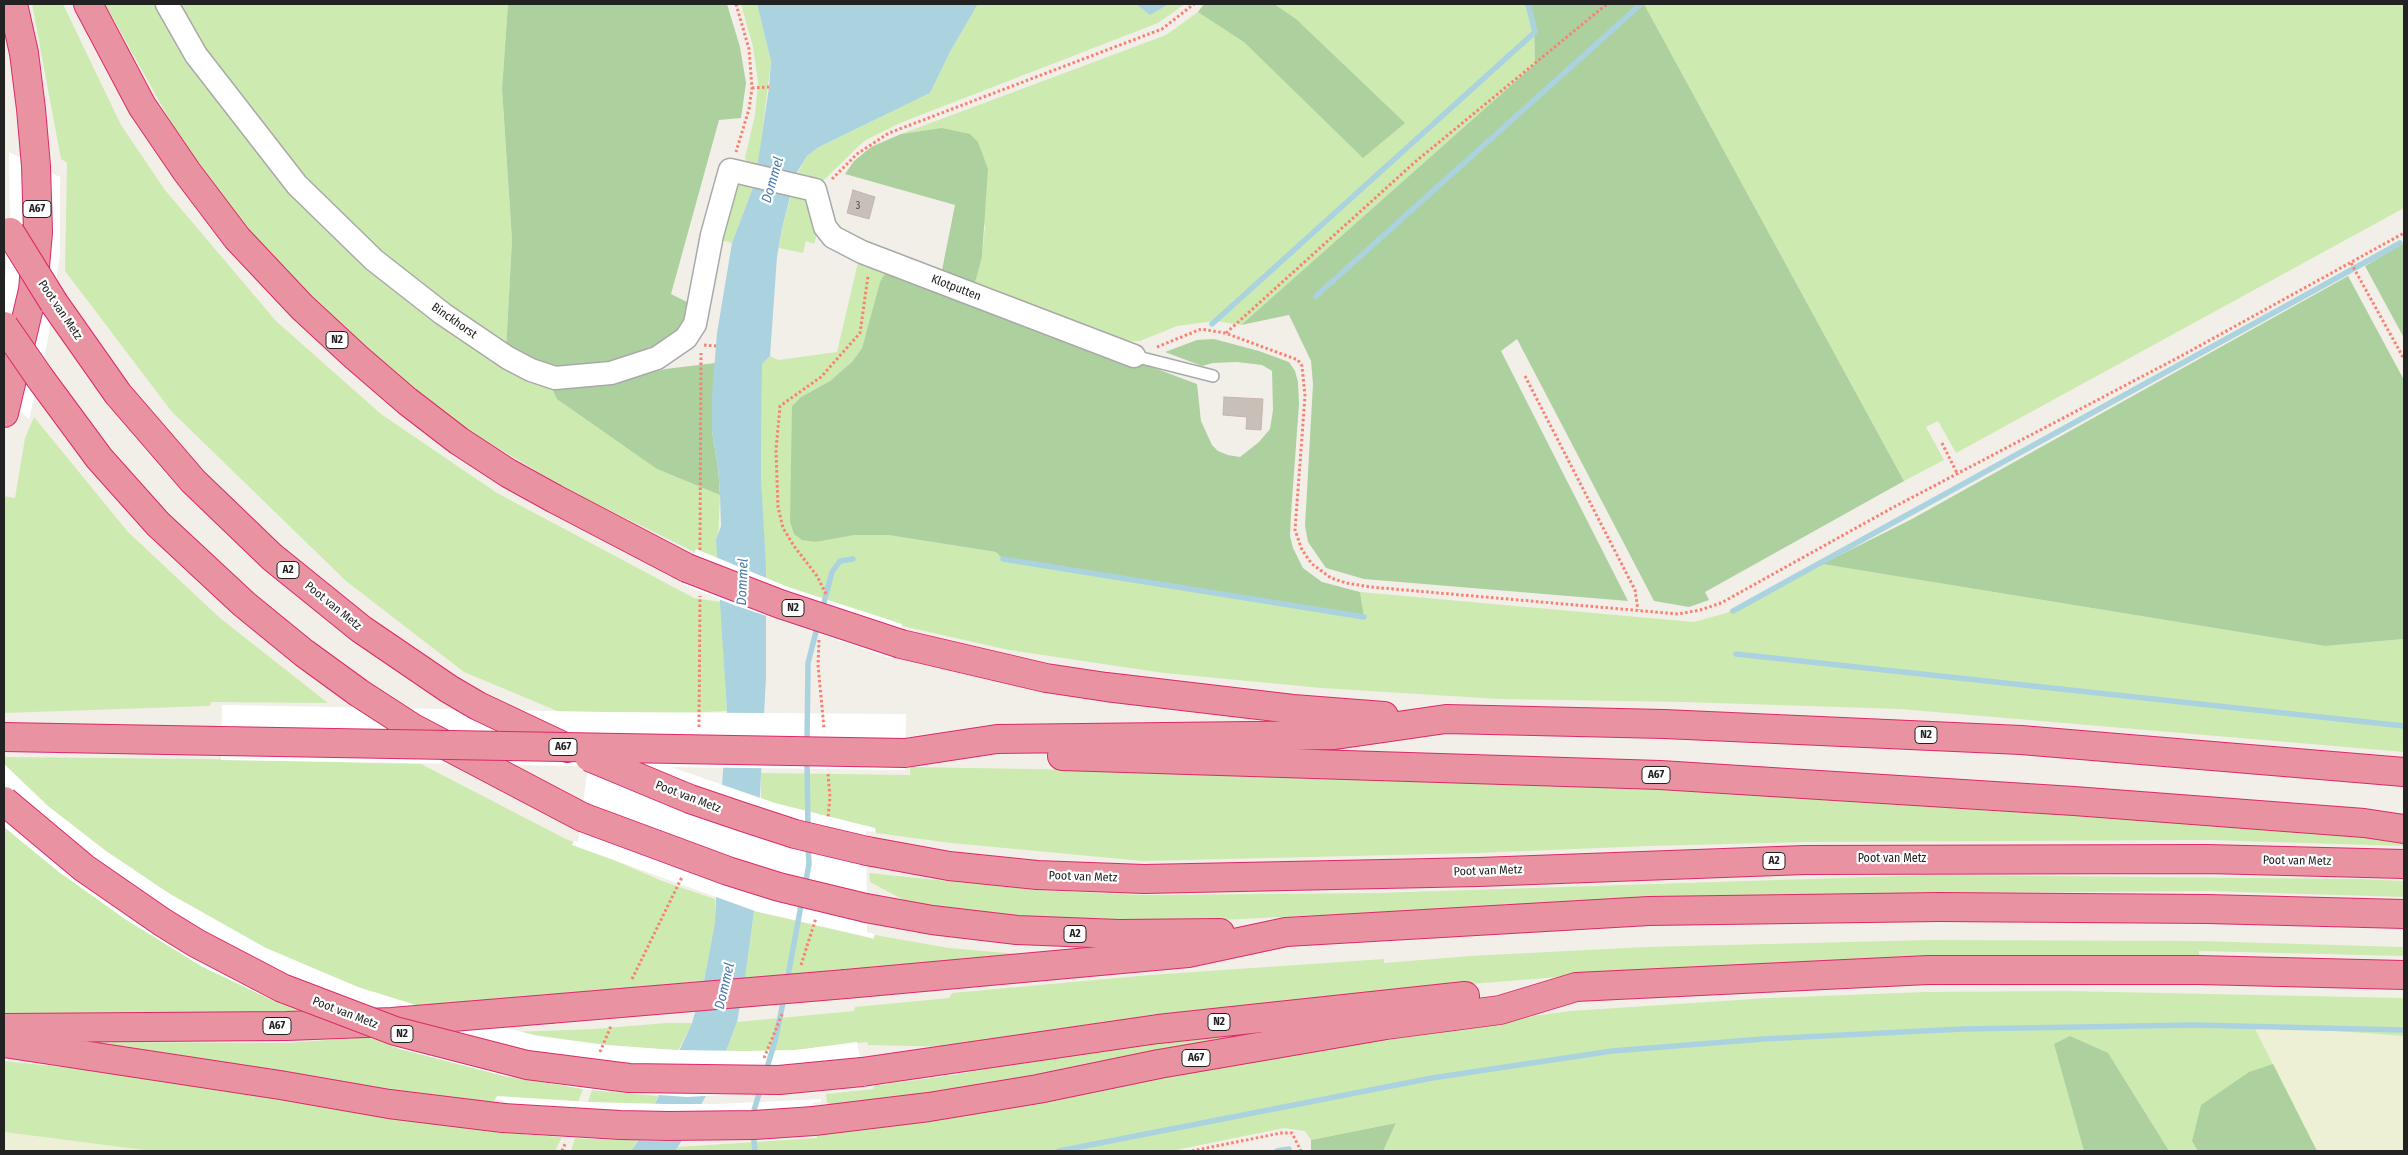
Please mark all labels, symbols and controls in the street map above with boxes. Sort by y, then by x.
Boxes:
water label: Dommel [758,155,788,205]
road number: A67 [23,200,51,218]
house number: 3 [856,200,860,212]
street label: Klotputten [929,272,983,304]
street label: Poot van Metz [35,278,85,342]
street label: Binckhorst [428,300,480,342]
road number: N2 [326,332,348,348]
water label: Dommel [734,558,752,606]
road number: A2 [277,562,299,578]
street label: Poot van Metz [302,579,364,633]
road number: N2 [782,600,804,616]
road number: N2 [1915,726,1937,744]
road number: A67 [549,739,577,756]
road number: A67 [1642,766,1670,784]
street label: Poot van Metz [653,778,723,816]
road number: A2 [1763,852,1785,869]
street label: Poot van Metz [1858,852,1926,866]
street label: Poot van Metz [2263,853,2331,869]
street label: Poot van Metz [1453,863,1523,879]
street label: Poot van Metz [1048,869,1118,885]
road number: A2 [1064,926,1086,942]
water label: Dommel [712,961,738,1011]
street label: Poot van Metz [310,994,380,1032]
road number: N2 [1208,1014,1230,1030]
road number: A67 [263,1018,291,1034]
road number: N2 [391,1026,413,1042]
road number: A67 [1182,1050,1210,1066]

